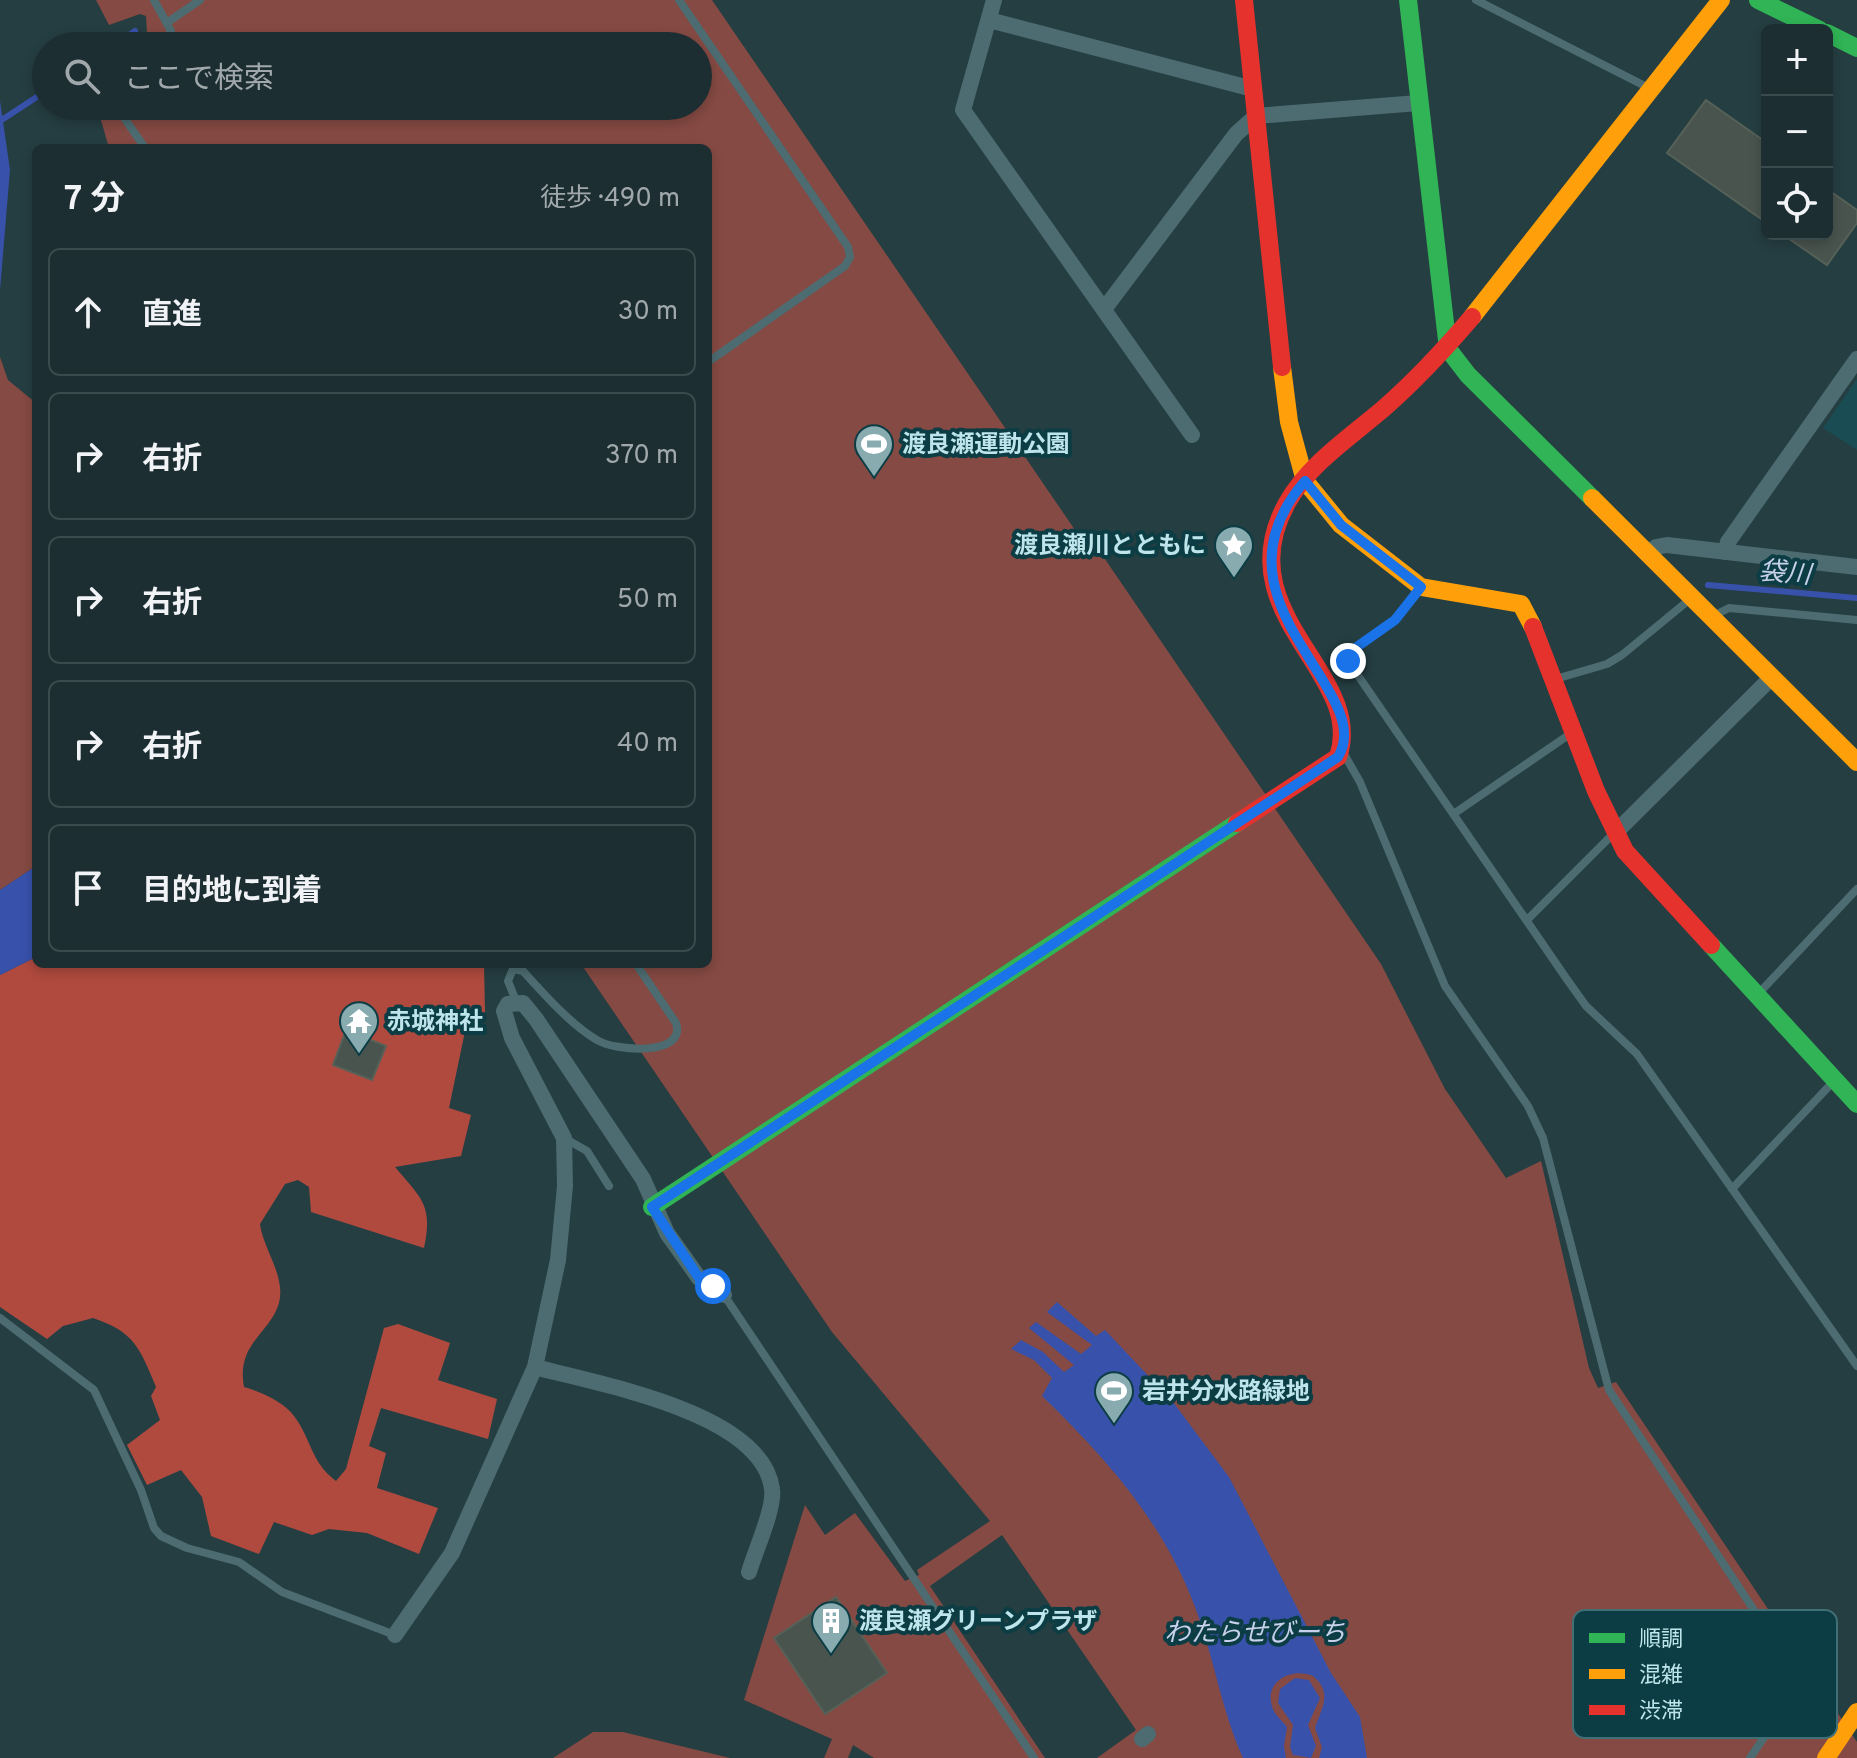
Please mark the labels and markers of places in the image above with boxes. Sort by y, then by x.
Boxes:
sports icon: 渡良瀬運動公園 [853,423,895,478]
place label: 渡良瀬運動公園 [902,431,1070,461]
place icon: 渡良瀬川とともに [1213,524,1255,579]
place label: 渡良瀬川とともに [1014,532,1206,562]
temple icon: 赤城神社 [338,1000,380,1055]
place label: 赤城神社 [387,1008,483,1038]
sports icon: 岩井分水路緑地 [1093,1370,1135,1425]
place label: 岩井分水路緑地 [1142,1378,1310,1408]
building icon: 渡良瀬グリーンプラザ [810,1600,852,1655]
place label: 渡良瀬グリーンプラザ [859,1608,1097,1638]

